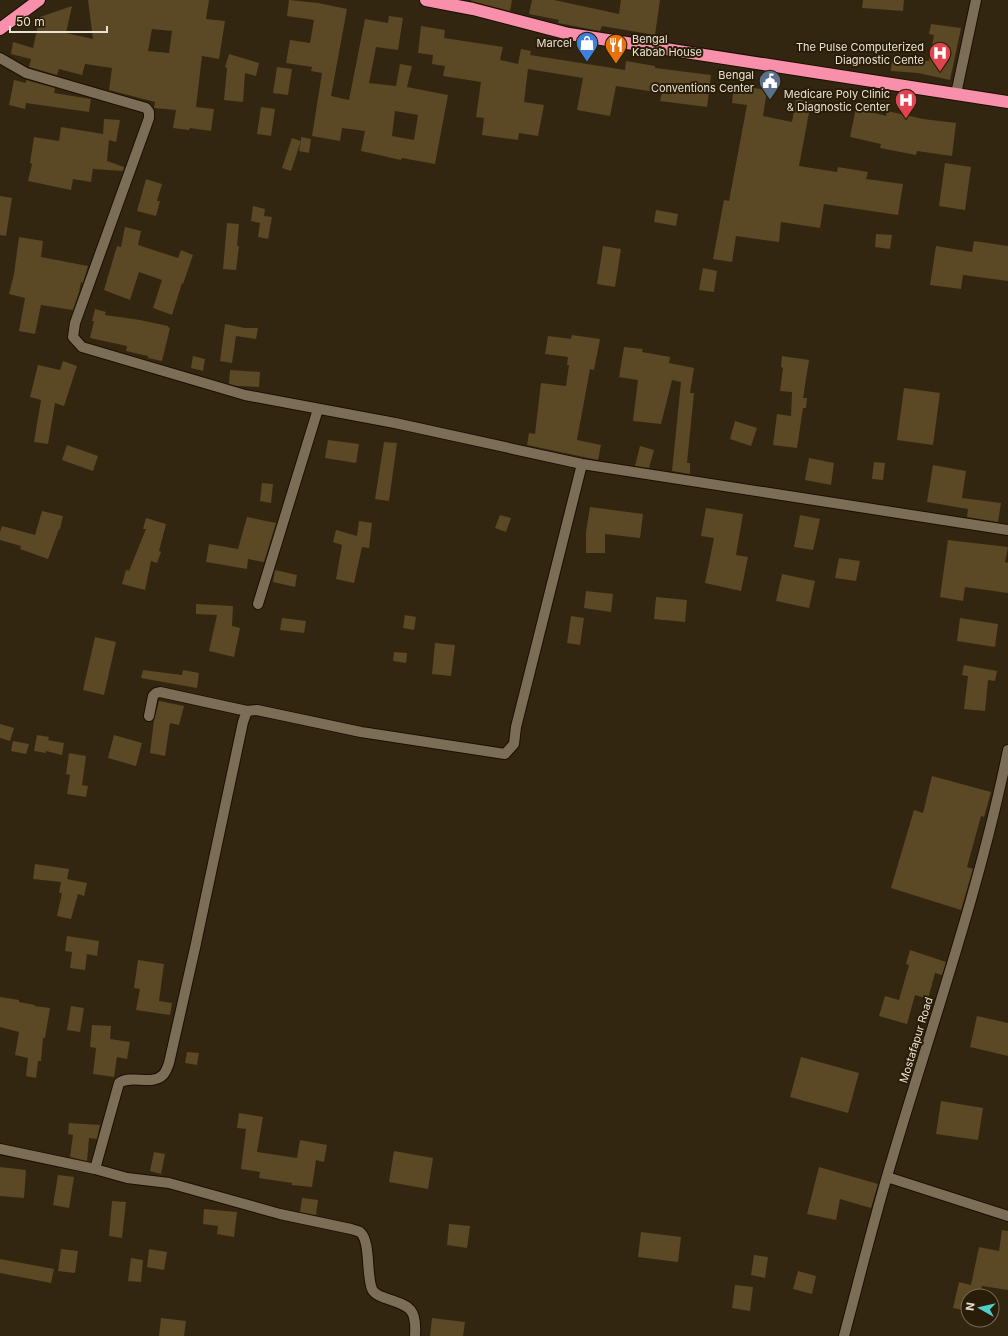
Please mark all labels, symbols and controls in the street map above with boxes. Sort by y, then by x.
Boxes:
scale bar [10,8,107,34]
text: 50 m [16,14,45,29]
shop icon: Marcel [574,30,600,63]
restaurant icon: Bengal Kabab House [603,32,629,65]
place label: Bengal Kabab House [632,32,702,59]
place label: Marcel [537,36,572,50]
place label: The Pulse Computerized Diagnostic Cente [796,40,924,67]
hospital icon: The Pulse Computerized Diagnostic Cente [927,40,953,73]
place label: Bengal Conventions Center [651,68,754,95]
public building icon: Bengal Conventions Center [757,68,783,101]
place label: Medicare Poly Clinic & Diagnostic Center [784,87,890,114]
hospital icon: Medicare Poly Clinic & Diagnostic Center [893,87,919,120]
street label: Mostafapur Road [896,995,936,1085]
north arrow [960,1288,1000,1328]
text: N [963,1301,978,1312]

